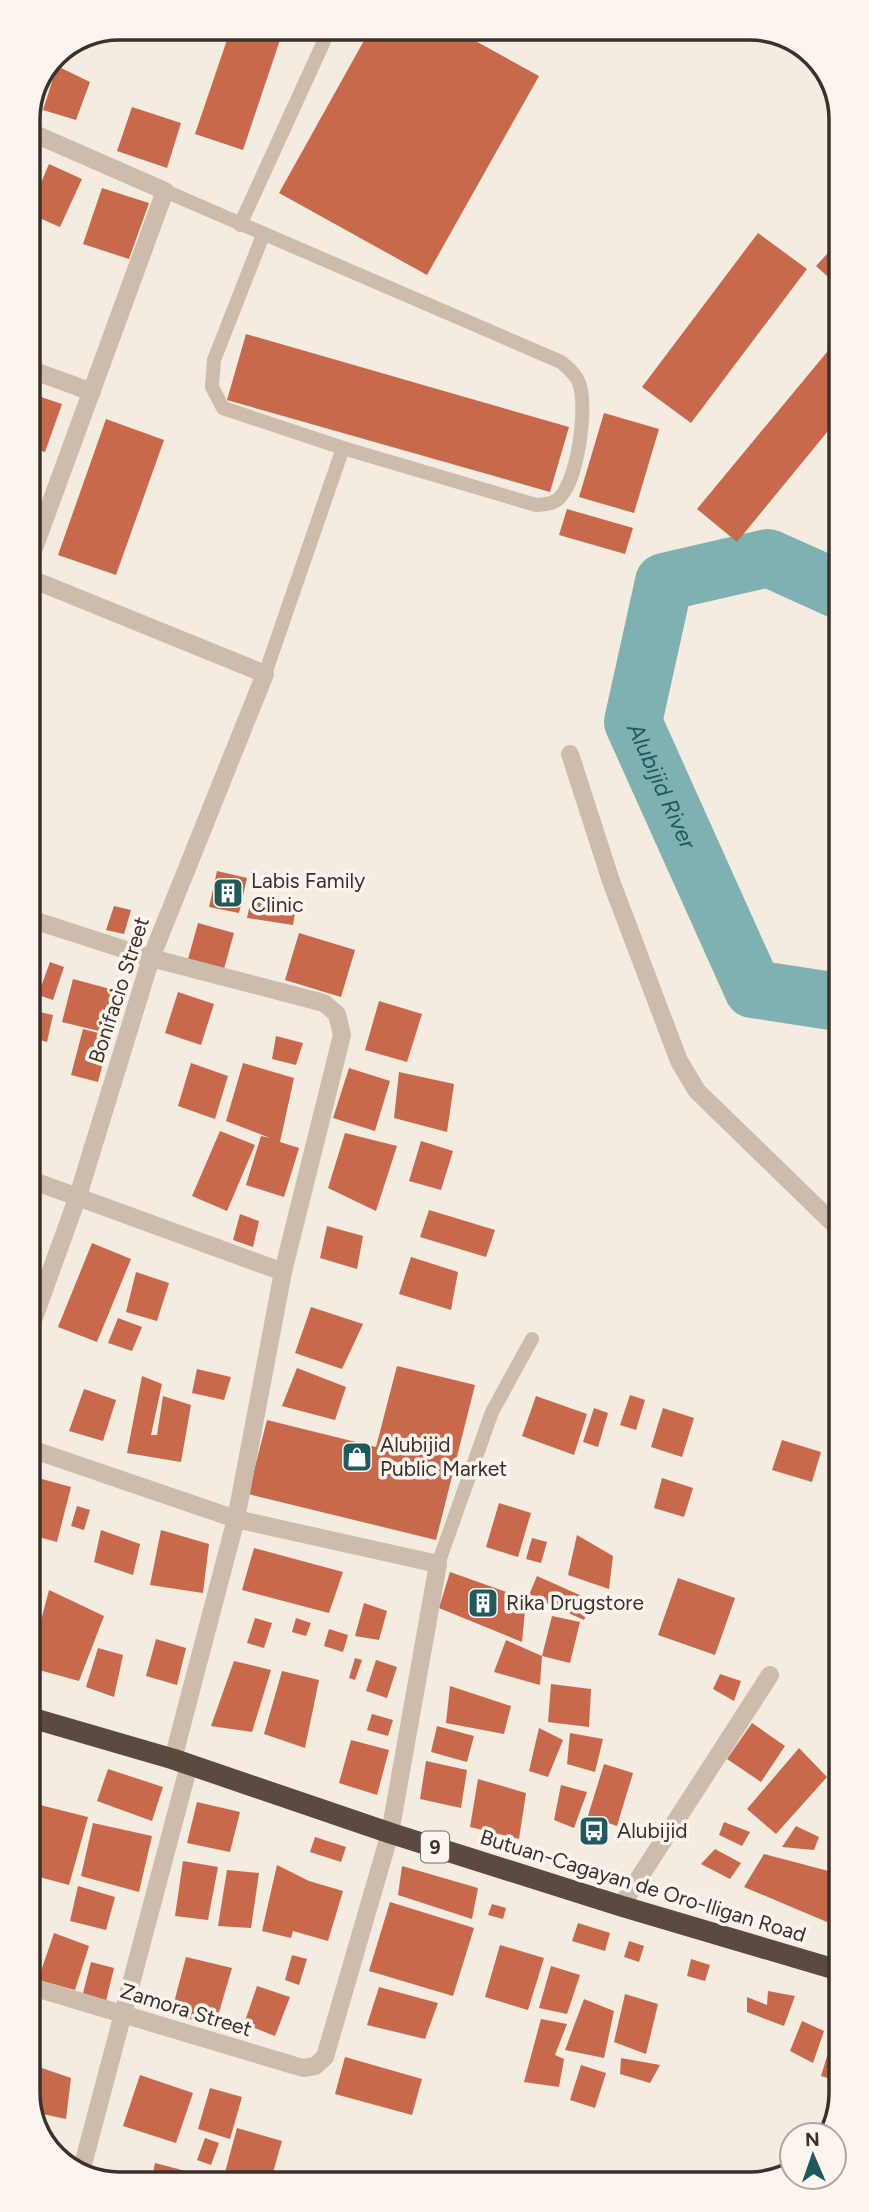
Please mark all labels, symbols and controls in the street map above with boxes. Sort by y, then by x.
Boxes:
water label: Alubijid River [621,718,703,854]
place label: Labis Family Clinic [251,868,365,917]
building icon: Labis Family Clinic [211,876,245,910]
street label: Bonifacio Street [83,913,154,1066]
place label: Alubijid Public Market [380,1432,507,1481]
shop icon: Alubijid Public Market [340,1440,374,1474]
building icon: Rika Drugstore [466,1586,500,1620]
place label: Rika Drugstore [506,1590,644,1615]
bus stop icon: Alubijid [577,1814,611,1848]
place label: Alubijid [617,1818,688,1843]
street label: Butuan-Cagayan de Oro-Iligan Road [477,1824,809,1947]
road number: 9 [421,1831,449,1862]
street label: Zamora Street [117,1978,255,2041]
north arrow [778,2121,848,2191]
text: N [805,2128,820,2151]

